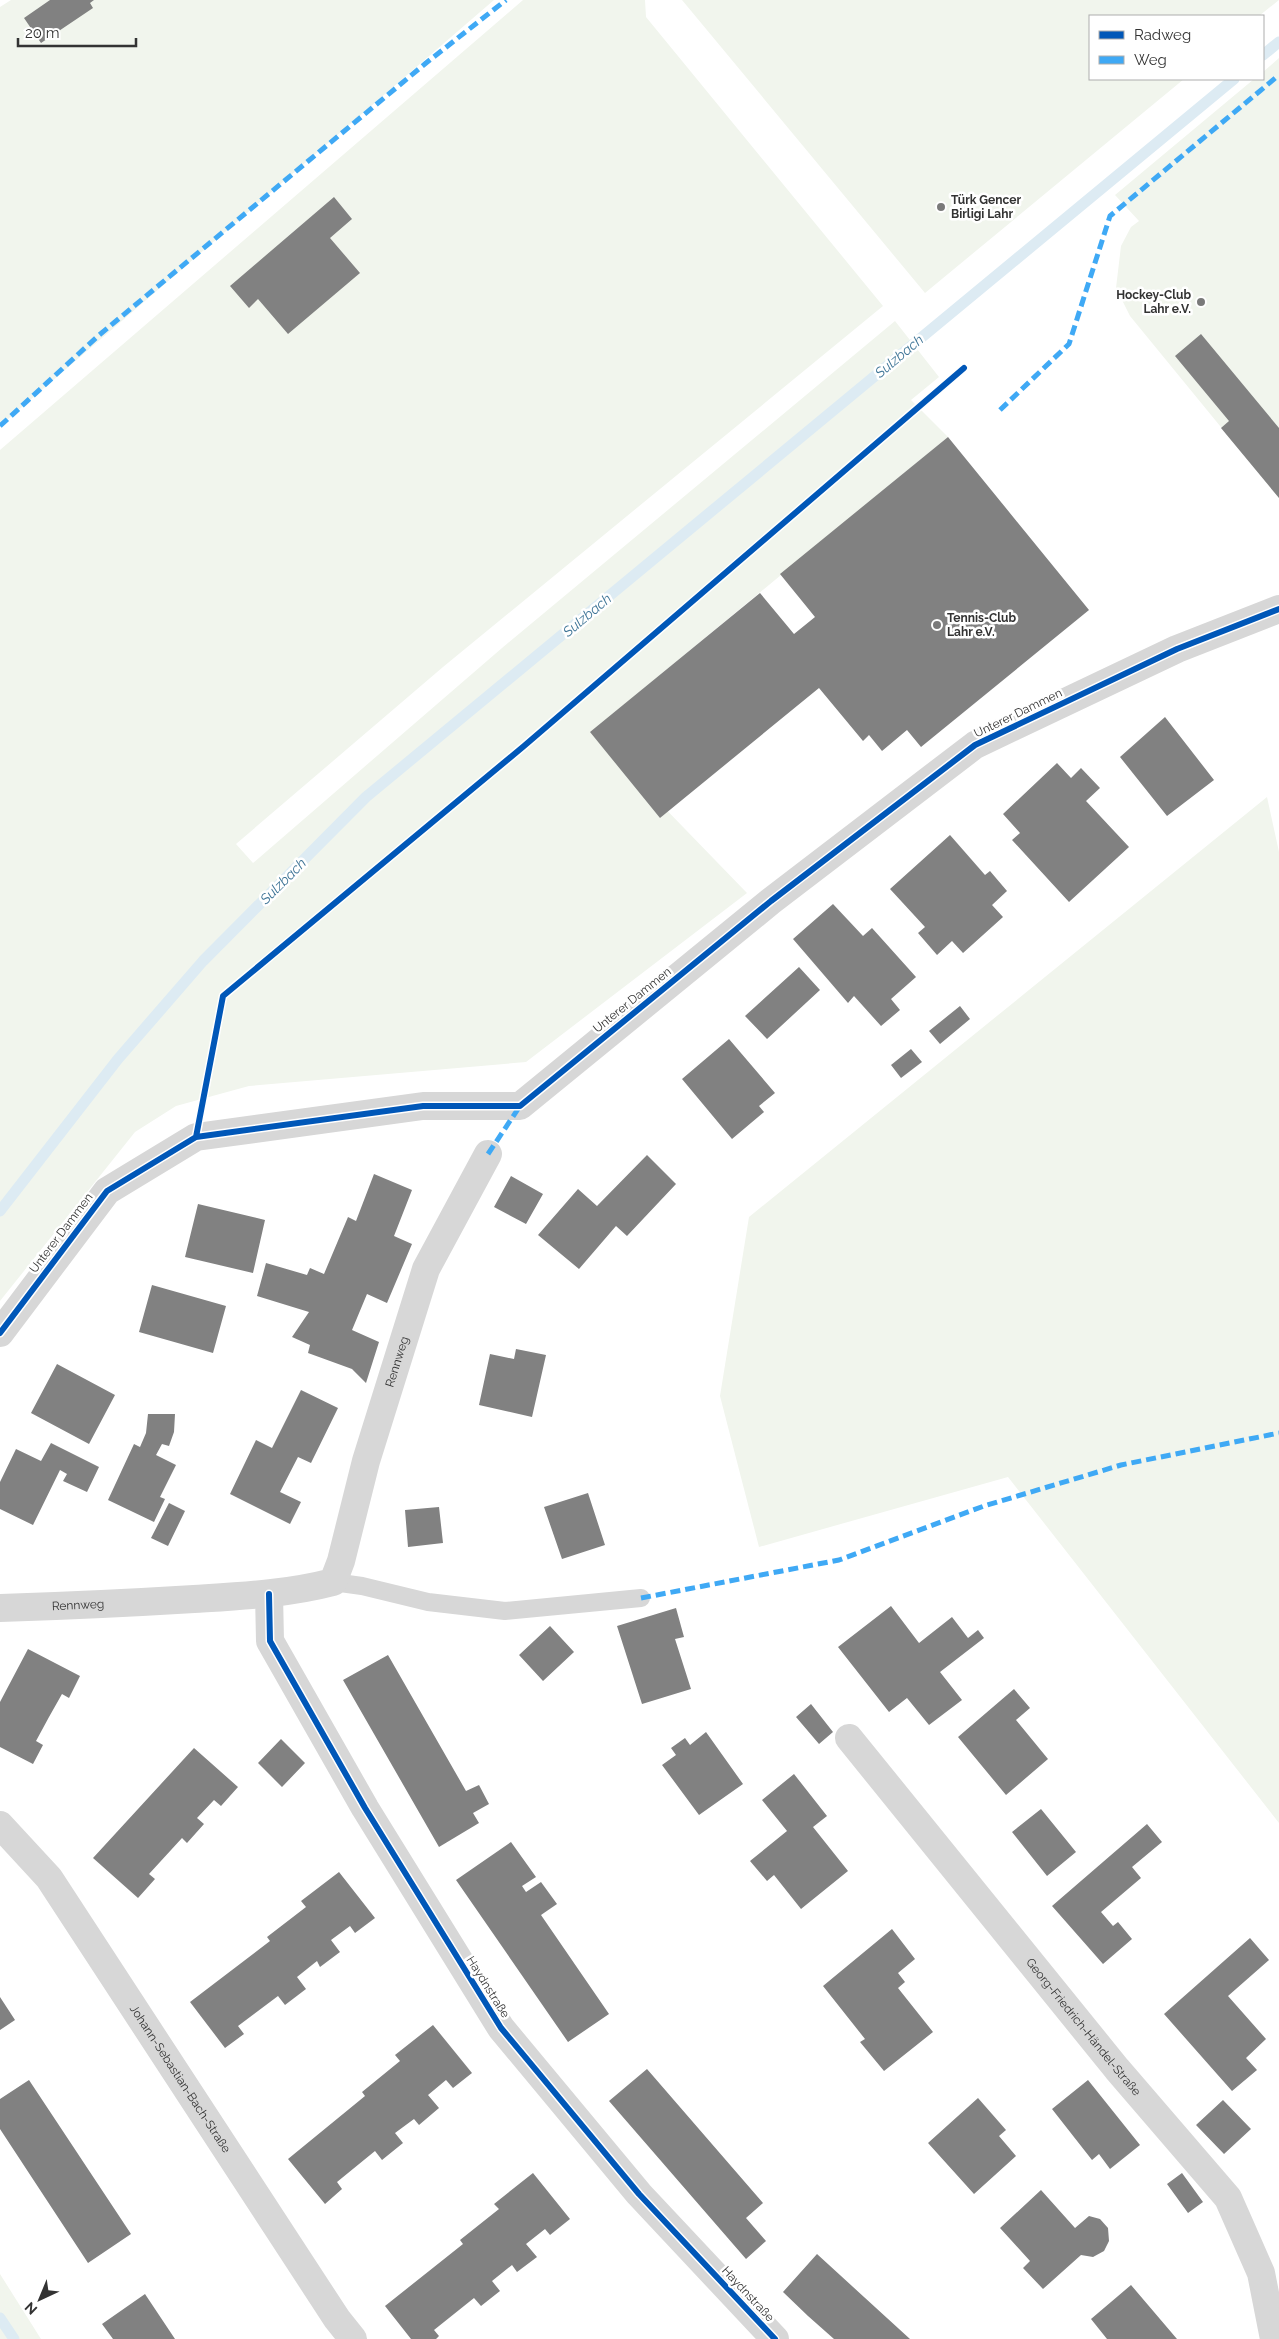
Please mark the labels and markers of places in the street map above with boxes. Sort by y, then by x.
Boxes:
place label: Türk Gencer Birligi Lahr [951,193,1021,221]
marker: Türk Gencer Birligi Lahr [935,201,947,213]
place label: Hockey-Club Lahr e.V. [1116,288,1191,316]
marker: Hockey-Club Lahr e.V. [1195,296,1207,308]
place label: Tennis-Club Lahr e.V. [947,611,1016,639]
marker: Tennis-Club Lahr e.V. [931,619,943,631]

